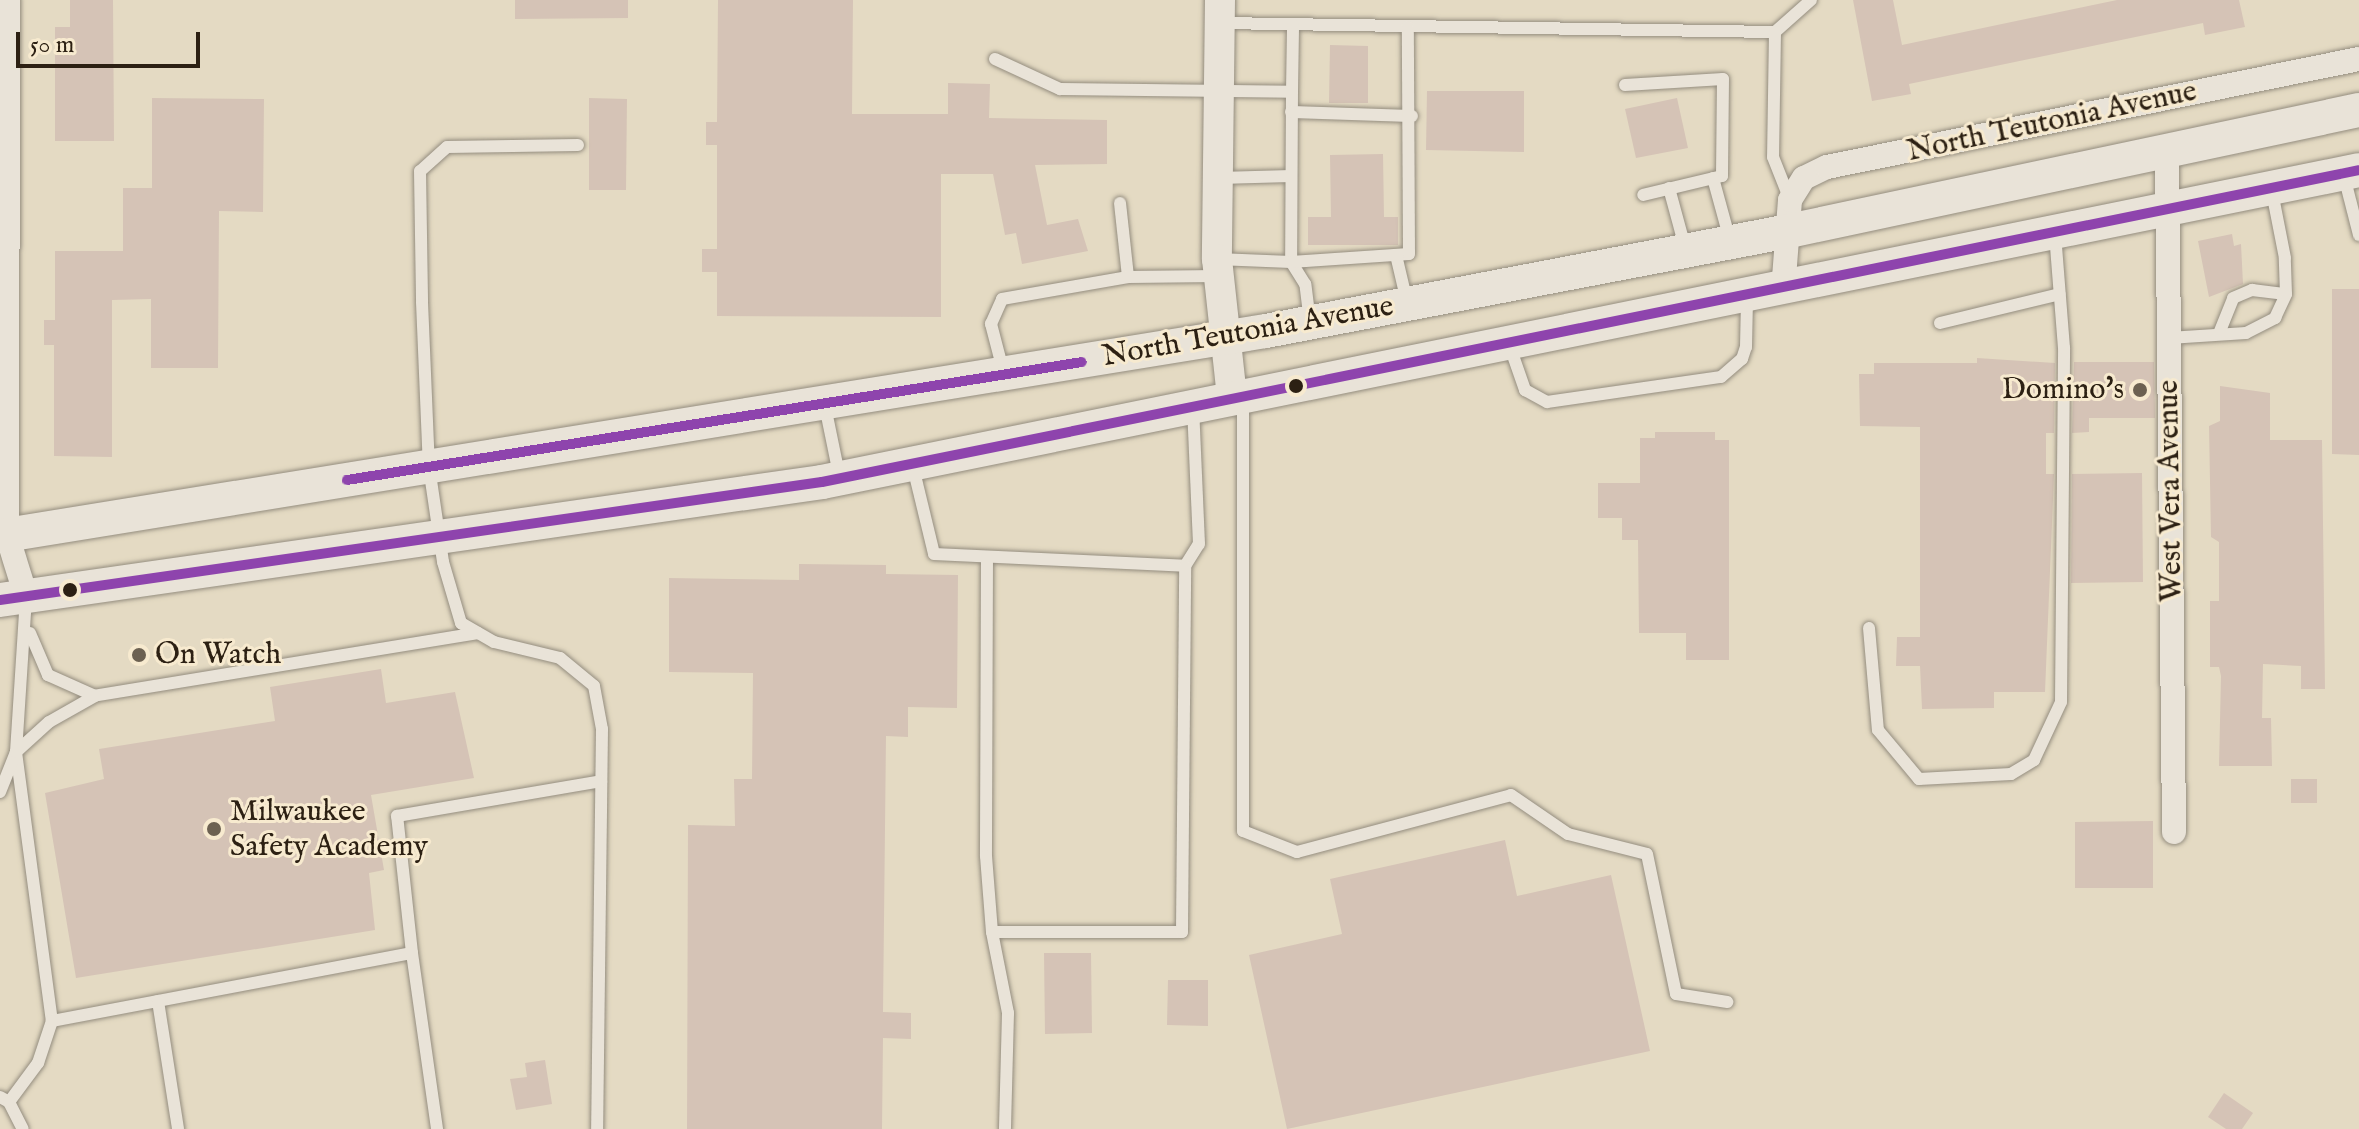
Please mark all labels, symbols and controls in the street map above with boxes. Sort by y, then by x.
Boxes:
scale bar [20,16,204,66]
text: 50 m [30,30,74,61]
street label: North Teutonia Avenue [1904,74,2200,170]
street label: North Teutonia Avenue [1100,289,1396,375]
place label: Domino's [2002,372,2124,408]
unlabelled marker [1288,378,1304,394]
street label: West Vera Avenue [2151,380,2191,602]
marker: Domino's [2131,381,2149,399]
unlabelled marker [62,582,78,598]
place label: On Watch [155,637,281,673]
marker: On Watch [130,646,148,664]
place label: Milwaukee Safety Academy [230,794,428,864]
marker: Milwaukee Safety Academy [205,820,223,838]

